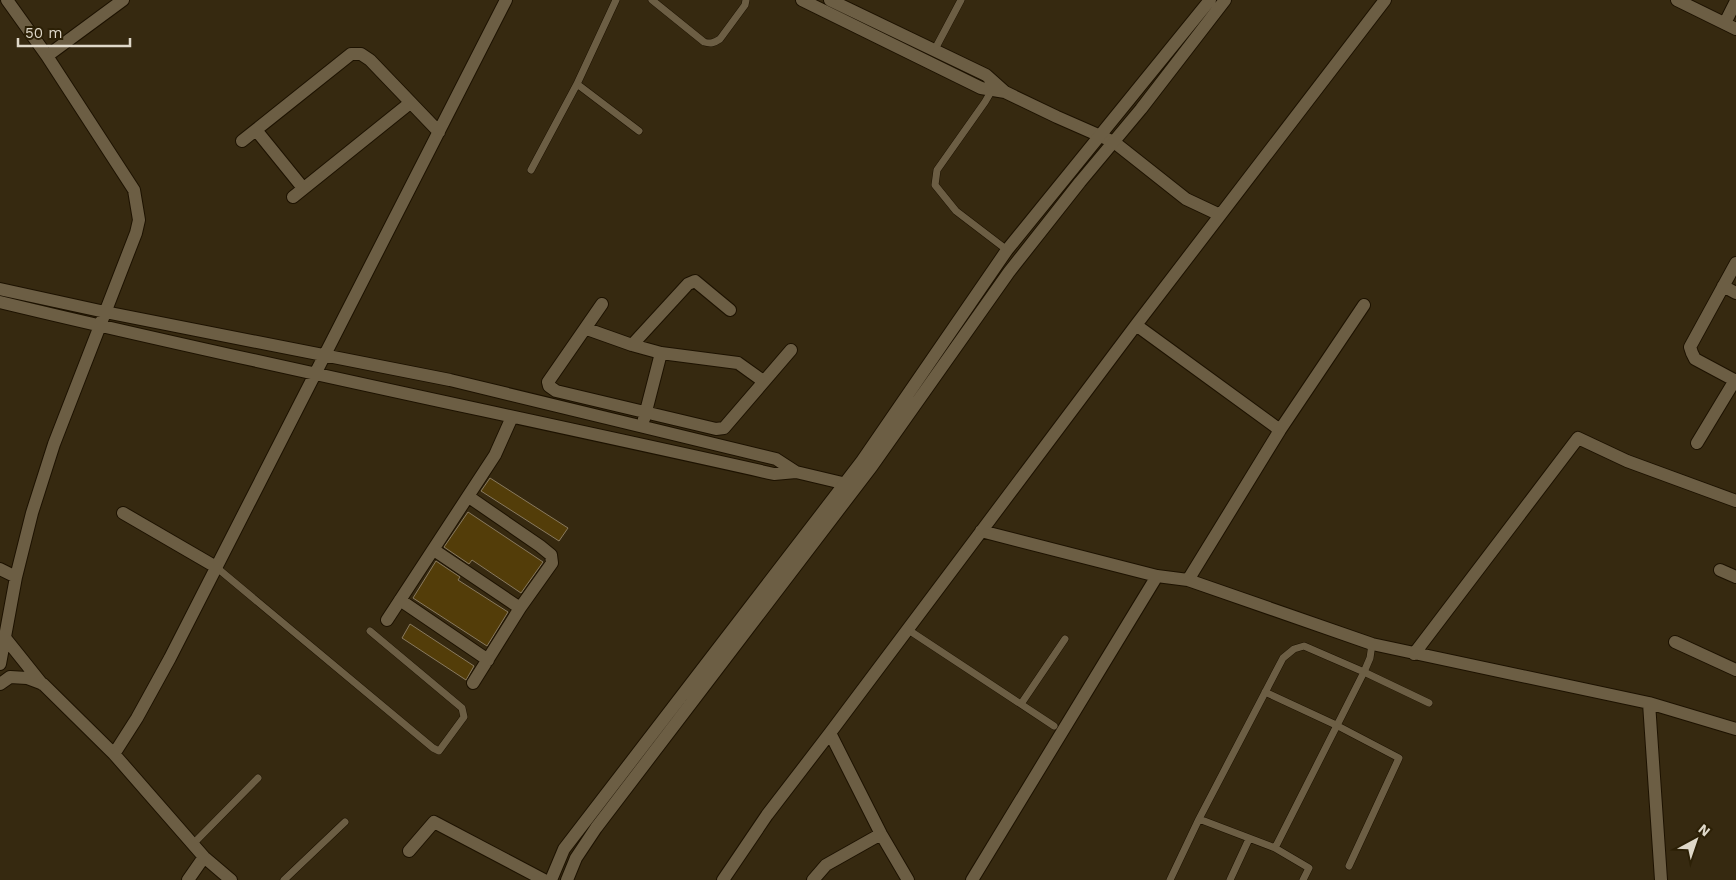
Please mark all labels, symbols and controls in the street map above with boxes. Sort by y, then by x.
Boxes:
scale bar [18,15,130,47]
text: 50 m [25,24,62,42]
north arrow [1671,815,1721,865]
text: N [1695,821,1713,840]

